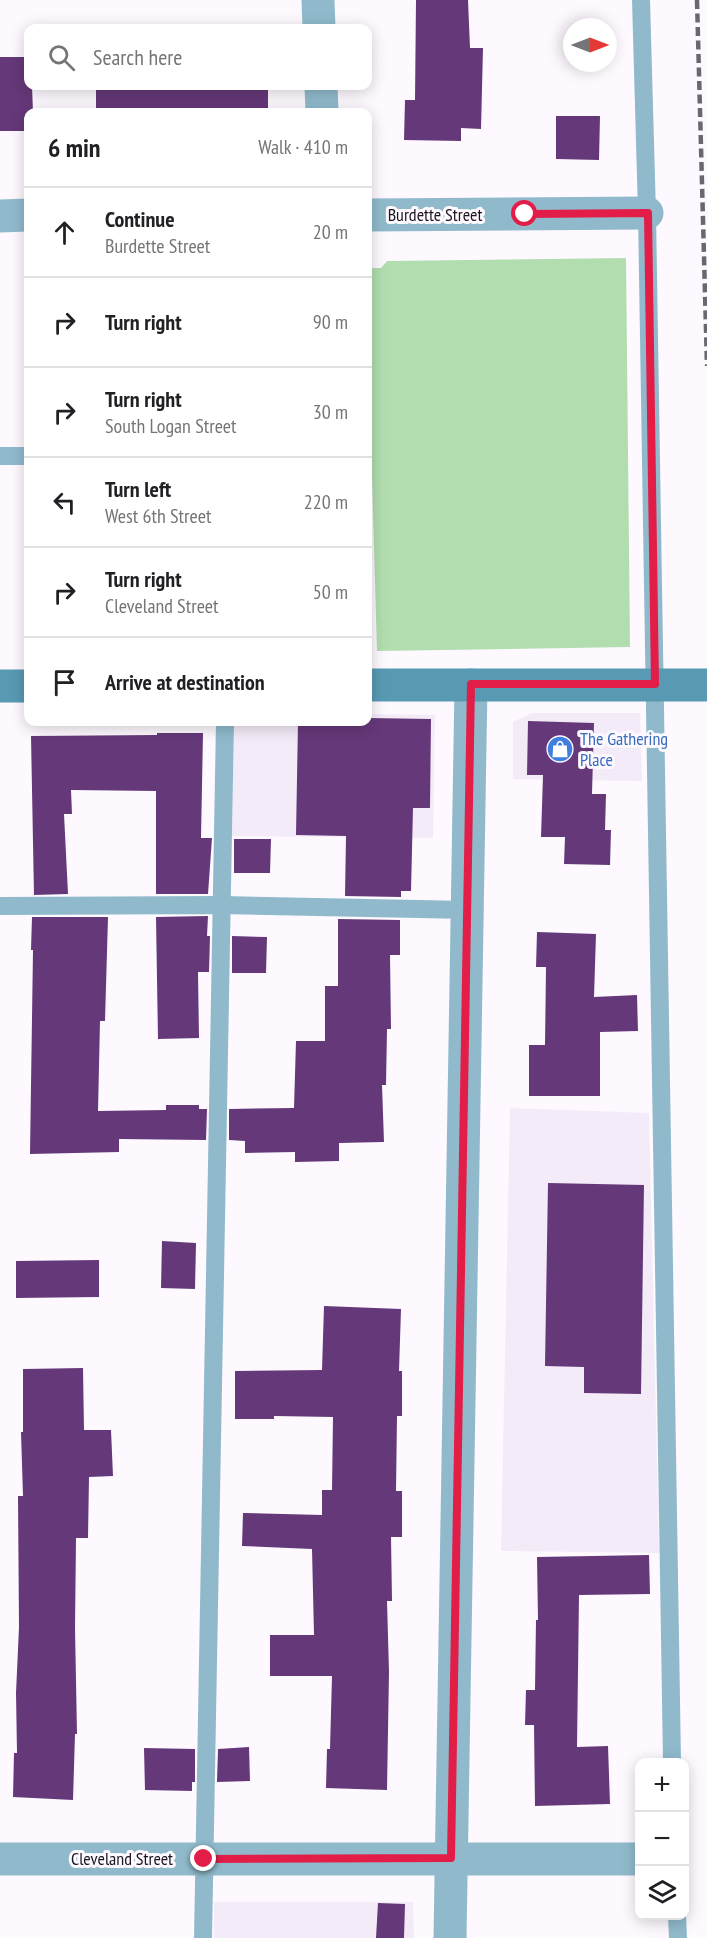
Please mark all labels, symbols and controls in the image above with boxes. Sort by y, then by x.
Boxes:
north arrow [563,18,617,72]
search box [24,24,372,90]
icon: search [45,41,78,74]
text: Search here [93,43,182,71]
text: 6 min [48,131,101,164]
text: Walk · 410 m [258,134,348,160]
route start [511,200,537,226]
street label: Burdette Street [388,203,482,226]
text: Continue [105,205,175,233]
icon: ahead [48,216,81,249]
text: 20 m [313,219,348,245]
text: Burdette Street [105,233,210,259]
icon: right [48,306,81,339]
text: Turn right [105,308,182,336]
text: 90 m [313,309,348,335]
text: Turn right [105,385,182,413]
icon: right [48,396,81,429]
text: 30 m [313,399,348,425]
text: South Logan Street [105,413,237,439]
text: Turn left [105,475,171,503]
icon: left [48,486,81,519]
text: 220 m [304,489,348,515]
text: West 6th Street [105,503,211,529]
text: Turn right [105,565,182,593]
icon: right [48,576,81,609]
text: 50 m [313,579,348,605]
text: Cleveland Street [105,593,219,619]
icon: arrive [48,666,81,699]
text: Arrive at destination [105,668,265,696]
place label: The Gathering Place [580,727,668,771]
shop icon: The Gathering Place [545,734,575,764]
map controls [635,1758,689,1920]
button: + [635,1758,689,1812]
button: − [635,1812,689,1866]
route end [190,1845,216,1871]
street label: Cleveland Street [71,1847,173,1870]
button: layers [635,1866,689,1920]

